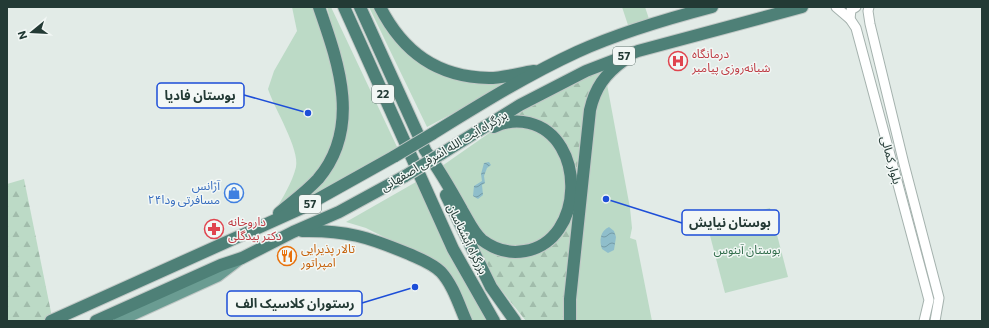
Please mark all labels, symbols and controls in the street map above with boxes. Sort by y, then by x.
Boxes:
north arrow [12,12,52,52]
text: N [15,29,29,41]
place label: درمانگاه شبانه‌روزی پیامبر [691,46,770,76]
road number: 57 [613,47,635,65]
hospital icon: درمانگاه شبانه‌روزی پیامبر [667,50,689,72]
callout: بوستان فادیا [157,83,244,108]
road number: 22 [372,85,394,103]
text: بوستان فادیا [164,87,236,103]
street label: بزرگراه آیت الله اشرفی اصفهانی [378,107,510,194]
street label: بلوار کمالی [878,134,905,186]
place label: آژانس مسافرتی ودا۲۴ [148,178,220,207]
shop icon: آژانس مسافرتی ودا۲۴ [223,182,245,204]
road number: 57 [299,195,321,213]
street label: بزرگراه آبشناسان [444,201,491,276]
callout: بوستان نیایش [682,210,779,235]
place label: داروخانه دکتر بیدگلی [228,214,282,243]
text: بوستان نیایش [689,214,771,230]
pharmacy icon: داروخانه دکتر بیدگلی [203,218,225,240]
place label: تالار پذیرایی امپراتور [300,241,356,271]
park label: بوستان آبنوس [713,242,781,257]
restaurant icon: تالار پذیرایی امپراتور [276,245,298,267]
callout: رستوران کلاسیک الف [227,291,362,316]
text: رستوران کلاسیک الف [235,295,355,311]

